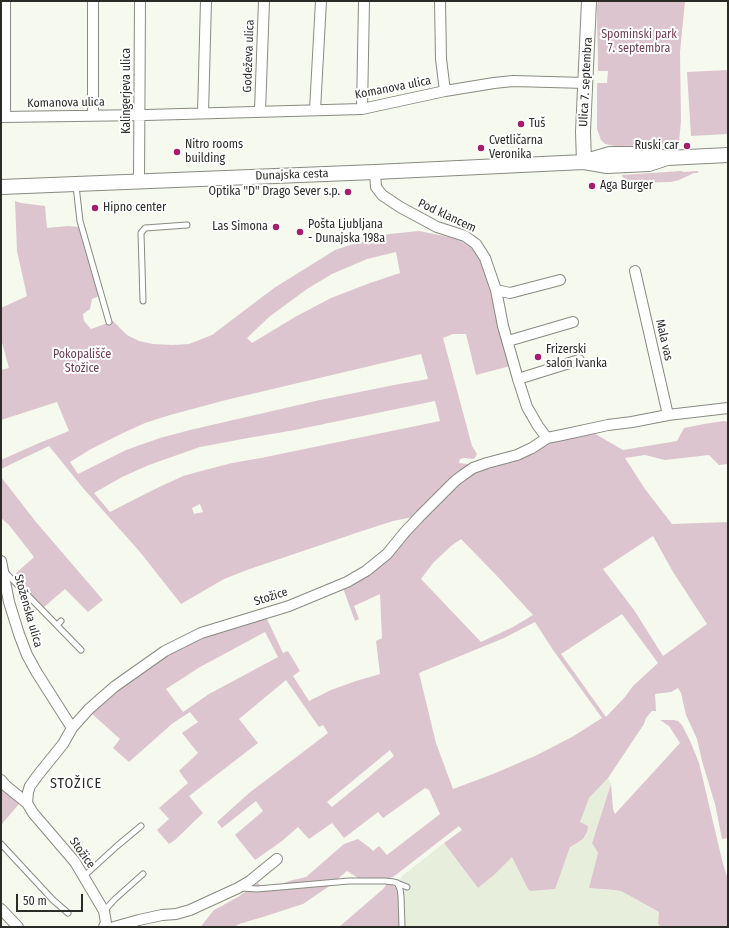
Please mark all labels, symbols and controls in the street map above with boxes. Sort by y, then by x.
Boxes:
street label: Godeževa ulica [241,19,257,93]
park label: Spominski park 7. septembra [601,28,677,56]
street label: Ulica 7. septembra [576,37,596,127]
street label: Kalingerjeva ulica [120,48,134,134]
street label: Komanova ulica [354,74,432,102]
street label: Komanova ulica [27,95,105,111]
place label: Tuš [529,117,545,131]
marker: Tuš [516,119,526,129]
place label: Cvetličarna Veronika [489,134,543,162]
place label: Nitro rooms building [185,138,243,166]
place label: Ruski car [635,139,679,153]
marker: Ruski car [682,141,692,151]
marker: Cvetličarna Veronika [476,143,486,153]
marker: Nitro rooms building [172,147,182,157]
street label: Dunajska cesta [255,167,329,183]
place label: Aga Burger [600,179,653,193]
marker: Aga Burger [587,181,597,191]
place label: Optika "D" Drago Sever s.p. [208,185,340,199]
marker: Optika "D" Drago Sever s.p. [343,187,353,197]
street label: Pod klancem [416,196,478,236]
place label: Hipno center [103,201,166,215]
marker: Hipno center [90,203,100,213]
place label: Pošta Ljubljana - Dunajska 198a [308,218,385,246]
place label: Las Simona [212,220,268,234]
marker: Las Simona [271,222,281,232]
marker: Pošta Ljubljana - Dunajska 198a [295,227,305,237]
street label: Mala vas [652,318,676,362]
place label: Frizerski salon Ivanka [546,343,607,371]
park label: Pokopališče Stožice [53,348,111,376]
marker: Frizerski salon Ivanka [533,352,543,362]
street label: Stoženska ulica [11,573,45,649]
street label: Stožice [252,585,290,609]
district label: STOŽICE [50,776,102,792]
street label: Stožice [66,835,98,871]
scale bar [18,886,85,912]
text: 50 m [23,894,47,908]

